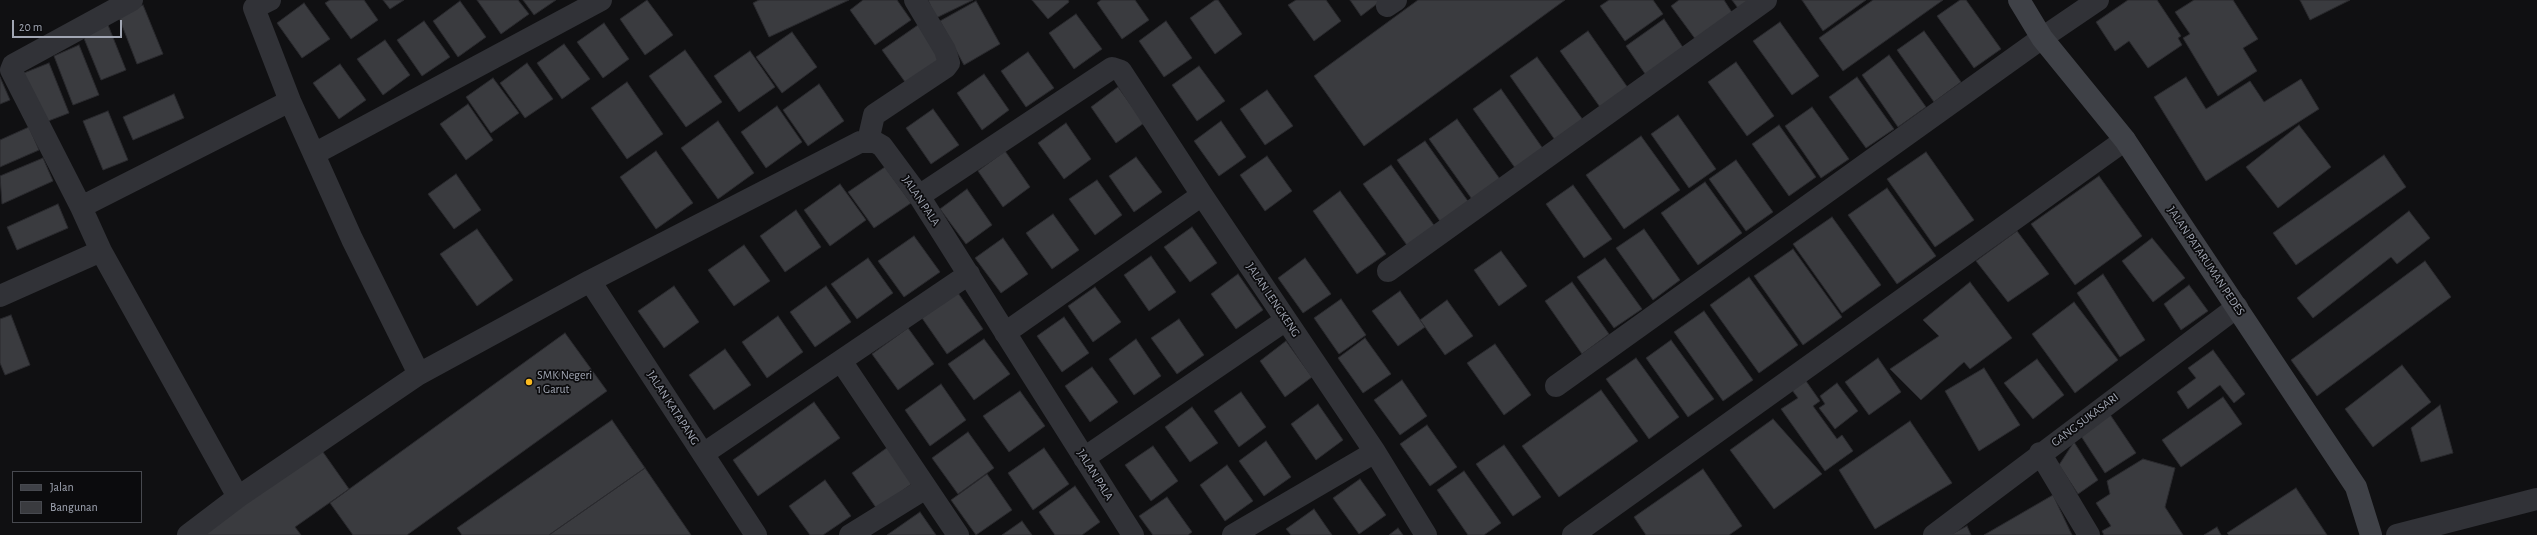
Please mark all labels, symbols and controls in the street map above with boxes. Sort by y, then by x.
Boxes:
scale bar [14,12,124,38]
text: 20 m [19,21,42,33]
street label: JALAN PALA [899,173,943,229]
street label: JALAN PATARUMAN PEDES [2164,204,2248,318]
street label: JALAN LENGKENG [1243,260,1303,340]
place label: SMK Negeri 1 Garut [537,368,592,396]
street label: JALAN KATAPANG [644,368,702,448]
marker: SMK Negeri 1 Garut [524,377,534,387]
street label: GANG SUKASARI [2049,390,2121,450]
street label: JALAN PALA [1074,447,1116,503]
legend [12,471,142,523]
text: Jalan [50,481,74,493]
text: Bangunan [50,501,98,513]

